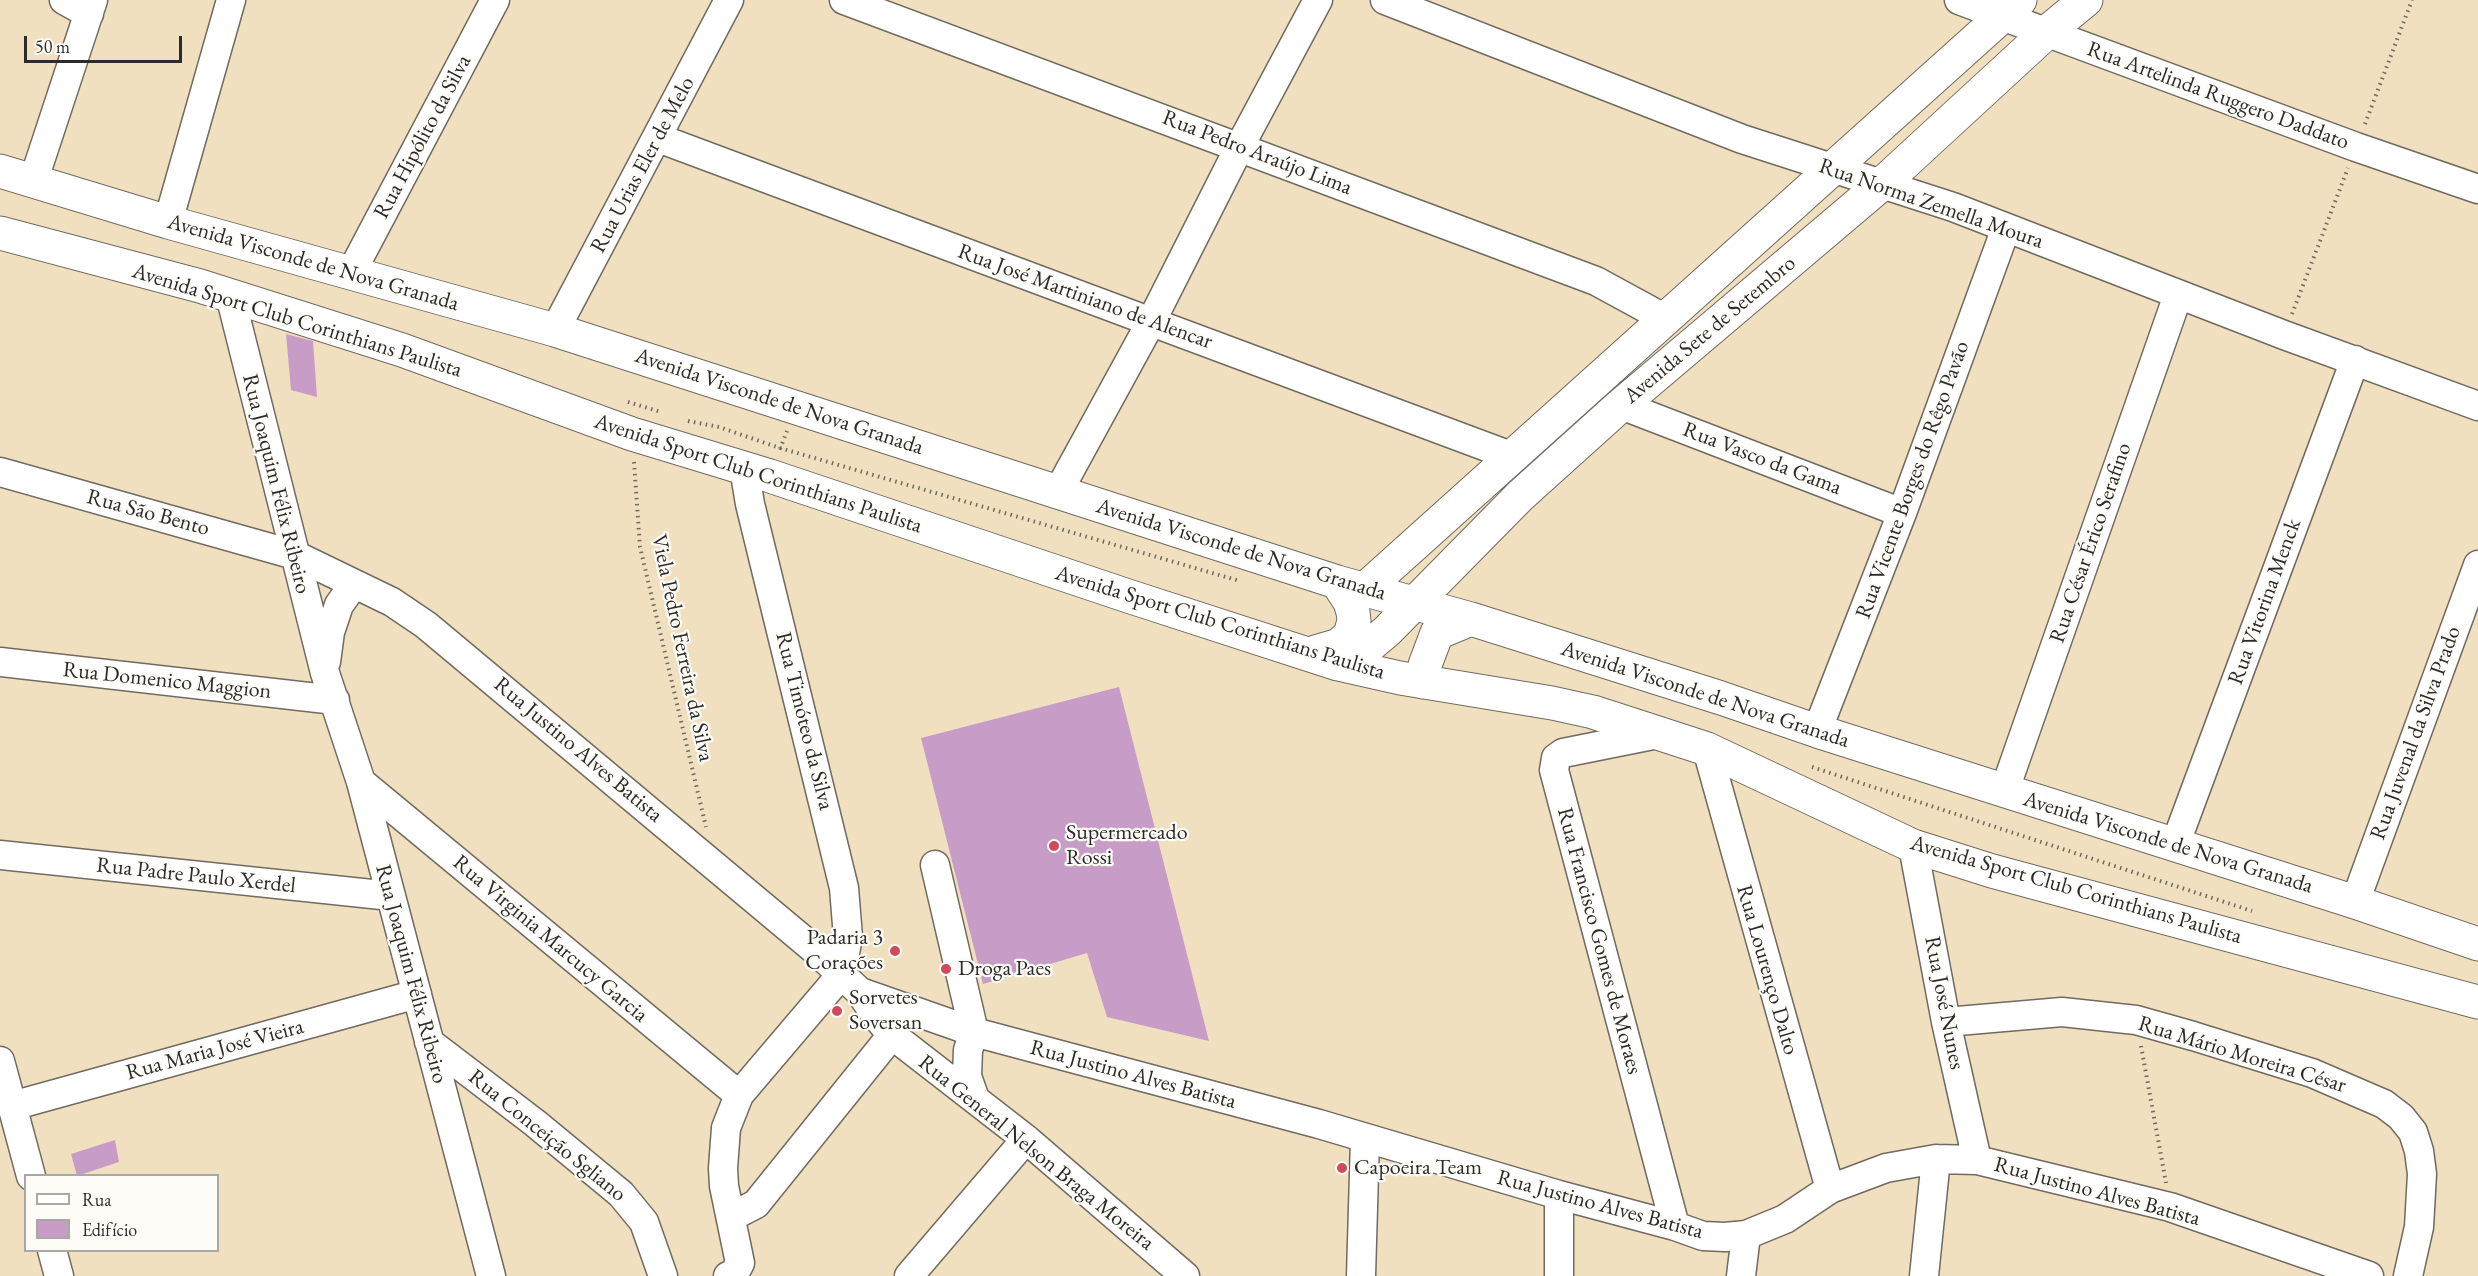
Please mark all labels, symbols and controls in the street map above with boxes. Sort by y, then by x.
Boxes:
scale bar [27,24,184,62]
text: 50 m [35,35,70,58]
street label: Rua Artelinda Ruggero Daddato [2083,36,2353,156]
street label: Rua Hipólito da Silva [369,51,477,223]
street label: Rua Urias Eler de Melo [585,72,701,258]
street label: Rua Pedro Araújo Lima [1158,105,1356,201]
street label: Rua Norma Zemella Moura [1815,153,2047,255]
street label: Avenida Visconde de Nova Granada [164,209,462,317]
street label: Rua José Martiniano de Alencar [954,239,1216,355]
street label: Avenida Sete de Setembro [1619,250,1801,410]
street label: Avenida Sport Club Corinthians Paulista [129,258,465,384]
street label: Rua Vicente Borges do Rêgo Pavão [1850,338,1976,622]
street label: Avenida Visconde de Nova Granada [631,343,927,461]
street label: Rua Joaquim Félix Ribeiro [236,371,316,597]
street label: Avenida Sport Club Corinthians Paulista [591,408,925,540]
street label: Rua Vasco da Gama [1679,417,1845,501]
street label: Rua César Érico Serafino [2044,439,2138,647]
street label: Rua São Bento [84,484,212,542]
street label: Avenida Visconde de Nova Granada [1093,493,1389,607]
street label: Rua Vitorina Menck [2223,516,2307,688]
street label: Viela Pedro Ferreira da Silva [645,532,719,764]
street label: Avenida Sport Club Corinthians Paulista [1052,560,1388,686]
street label: Rua Juvenal da Silva Prado [2365,623,2467,843]
street label: Rua Timóteo da Silva [769,629,839,813]
street label: Avenida Visconde de Nova Granada [1557,636,1853,754]
street label: Rua Domenico Maggion [61,657,273,705]
street label: Rua Justino Alves Batista [488,672,668,828]
street label: Avenida Visconde de Nova Granada [2020,786,2316,900]
street label: Rua Francisco Gomes de Moraes [1551,805,1647,1077]
place label: Supermercado Rossi [1066,820,1188,872]
street label: Avenida Sport Club Corinthians Paulista [1907,830,2245,950]
marker: Supermercado Rossi [1047,839,1061,853]
street label: Rua Virginia Marcucy Garcia [447,850,653,1028]
street label: Rua Padre Paulo Xerdel [95,852,297,900]
street label: Rua Joaquim Félix Ribeiro [369,862,453,1086]
street label: Rua Lourenço Dalto [1730,882,1804,1058]
place label: Padaria 3 Corações [805,925,883,976]
street label: Rua José Nunes [1918,934,1970,1072]
marker: Padaria 3 Corações [888,944,902,958]
place label: Droga Paes [958,956,1051,982]
marker: Droga Paes [939,962,953,976]
place label: Sorvetes Soversan [849,985,922,1036]
marker: Sorvetes Soversan [830,1004,844,1018]
street label: Rua Mário Moreira César [2135,1011,2349,1099]
street label: Rua Maria José Vieira [123,1014,307,1086]
street label: Rua Justino Alves Batista [1027,1035,1239,1115]
street label: Rua General Nelson Braga Moreira [913,1050,1159,1256]
street label: Rua Conceição Sgliano [463,1064,631,1208]
street label: Rua Justino Alves Batista [1991,1152,2203,1232]
place label: Capoeira Team [1354,1155,1482,1181]
marker: Capoeira Team [1335,1161,1349,1175]
street label: Rua Justino Alves Batista [1494,1165,1706,1245]
legend [24,1174,219,1252]
text: Rua [82,1188,112,1211]
text: Edifício [82,1218,137,1241]

